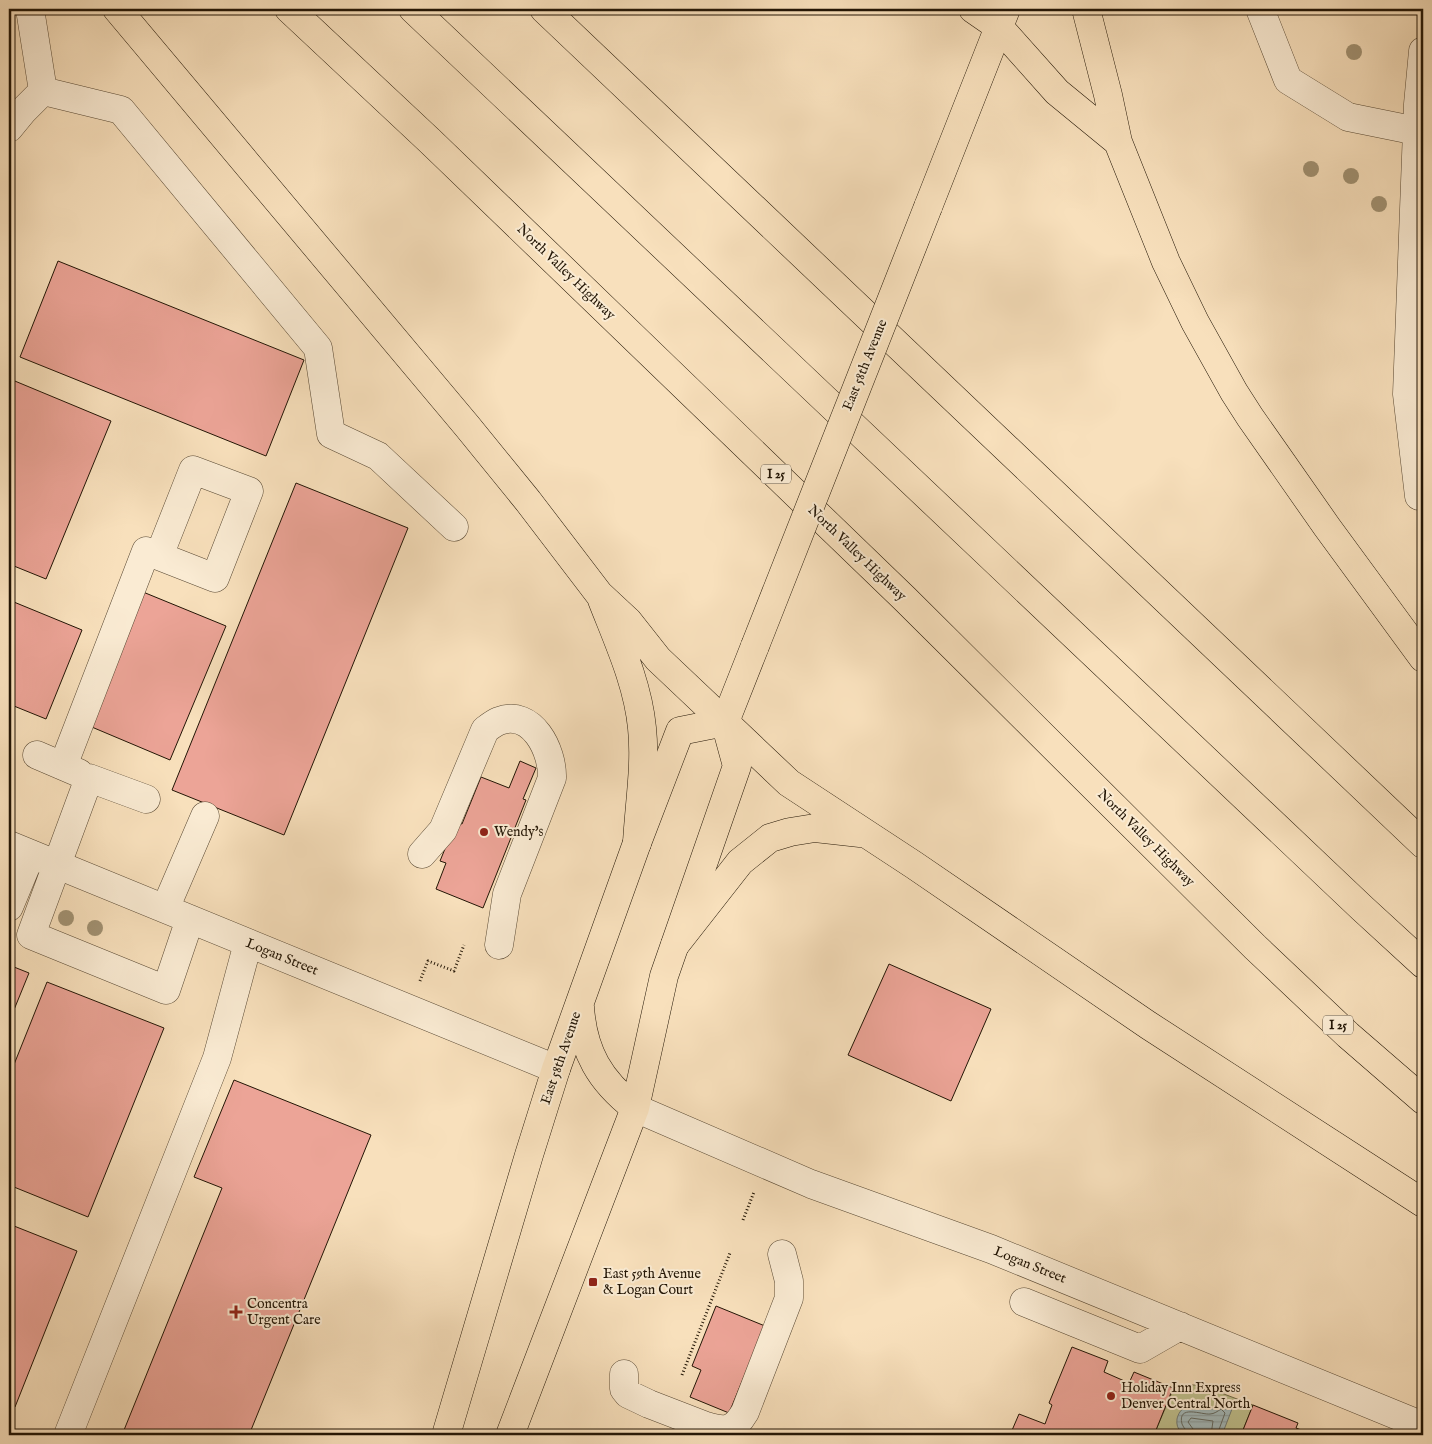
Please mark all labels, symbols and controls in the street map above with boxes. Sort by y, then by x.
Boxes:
street label: North Valley Highway [513,220,619,324]
street label: East 58th Avenue [838,316,892,413]
road number: I 25 [761,464,791,484]
street label: North Valley Highway [804,501,910,605]
street label: North Valley Highway [1093,785,1199,891]
place label: Wendy's [494,823,544,841]
marker: Wendy's [478,826,490,838]
street label: Logan Street [243,934,321,980]
street label: East 58th Avenue [537,1009,586,1107]
road number: I 25 [1323,1016,1353,1034]
street label: Logan Street [991,1242,1069,1288]
place label: East 59th Avenue & Logan Court [603,1265,701,1299]
marker: East 59th Avenue & Logan Court [587,1276,599,1288]
place label: Concentra Urgent Care [247,1295,321,1329]
marker: Concentra Urgent Care [229,1305,243,1319]
place label: Holiday Inn Express Denver Central North [1121,1379,1251,1413]
marker: Holiday Inn Express Denver Central North [1105,1390,1117,1402]

